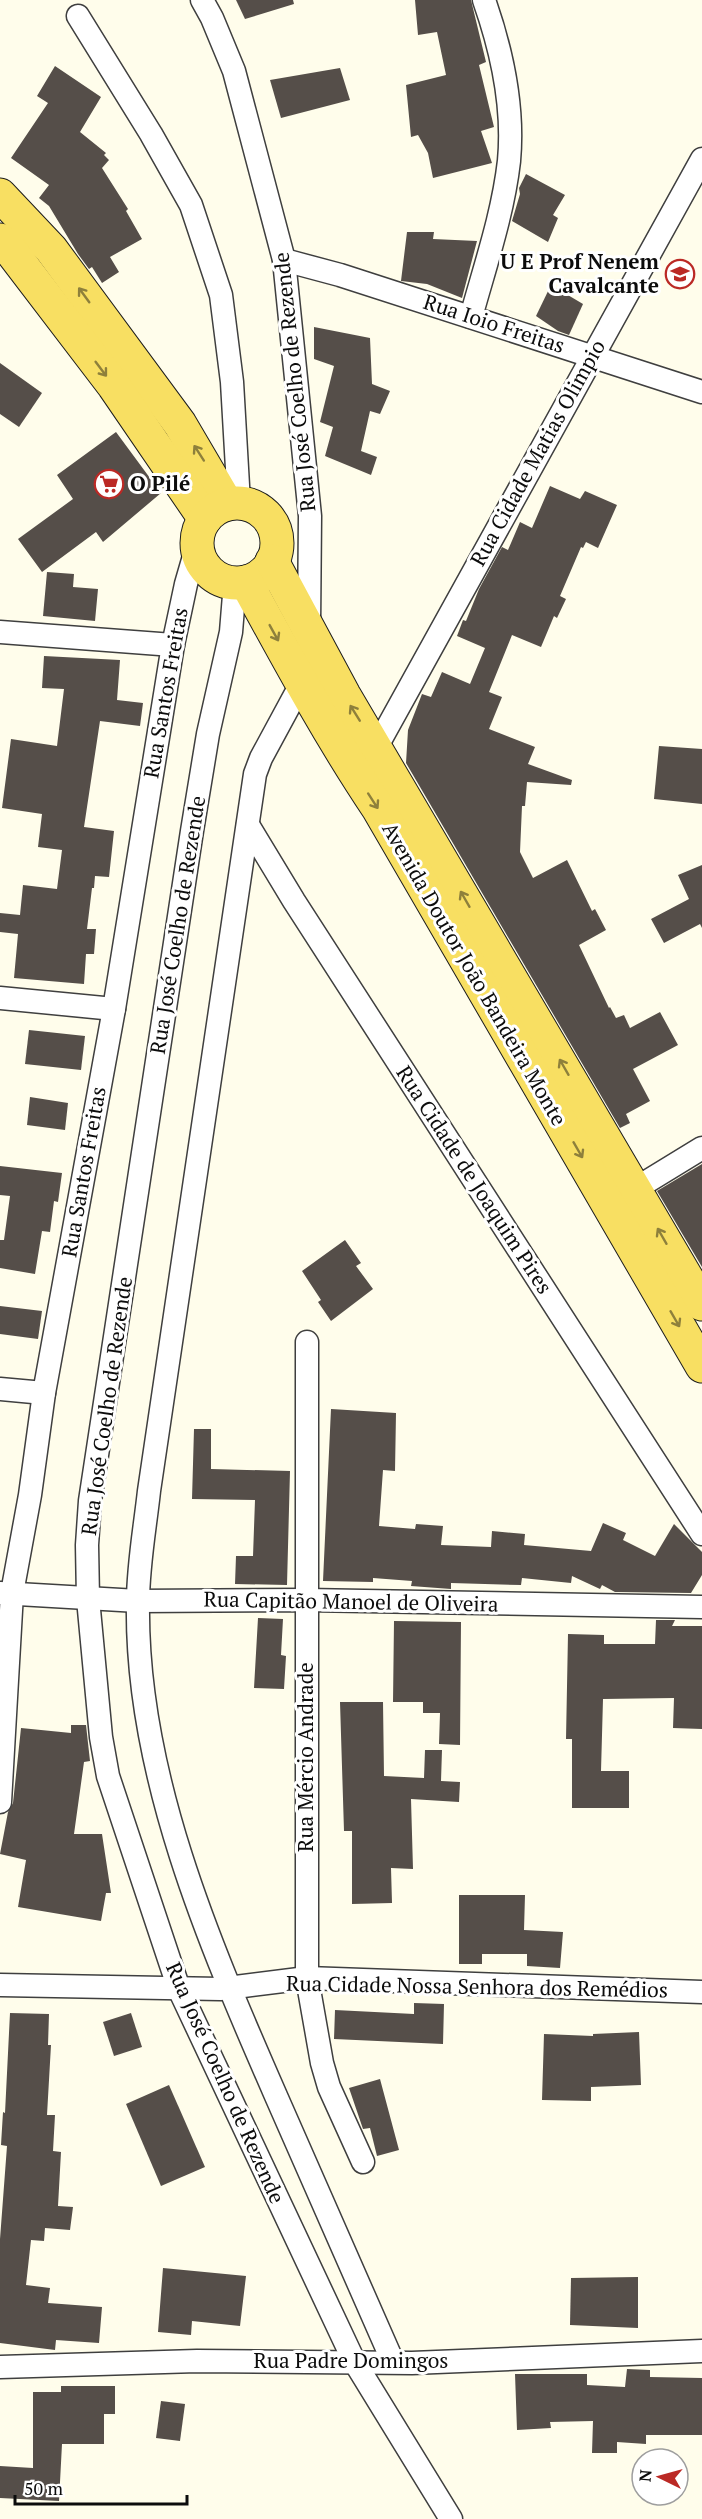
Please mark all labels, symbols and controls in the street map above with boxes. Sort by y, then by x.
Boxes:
place label: U E Prof Nenem Cavalcante [500,247,660,299]
street label: Rua José Coelho de Rezende [266,251,322,513]
school or university icon: U E Prof Nenem Cavalcante [664,258,696,290]
street label: Rua Ioio Freitas [420,287,569,359]
one-way arrow [78,288,90,304]
street label: Rua Cidade Matias Olimpio [463,334,611,571]
one-way arrow [94,360,107,376]
one-way arrow [192,445,204,462]
supermarket icon: O Pilé [93,468,125,500]
place label: O Pilé [130,469,190,497]
street label: Rua Santos Freitas [136,605,194,780]
one-way arrow [268,624,280,641]
one-way arrow [348,705,360,722]
one-way arrow [367,792,379,809]
street label: Rua José Coelho de Rezende [143,794,211,1056]
street label: Avenida Doutor João Bandeira Monte [376,817,573,1130]
one-way arrow [459,891,471,908]
one-way arrow [557,1059,569,1076]
street label: Rua Cidade de Joaquim Pires [390,1060,559,1299]
street label: Rua Santos Freitas [54,1084,112,1259]
one-way arrow [572,1141,584,1158]
one-way arrow [656,1228,668,1245]
street label: Rua José Coelho de Rezende [74,1275,138,1537]
one-way arrow [669,1310,681,1327]
street label: Rua Capitão Manoel de Oliveira [203,1584,499,1618]
street label: Rua Mércio Andrade [291,1662,319,1852]
street label: Rua José Coelho de Rezende [160,1958,292,2208]
street label: Rua Cidade Nossa Senhora dos Remédios [286,1969,668,2003]
street label: Rua Padre Domingos [254,2346,448,2374]
north arrow [630,2447,690,2507]
scale bar [15,2468,188,2506]
text: N [634,2469,657,2483]
text: 50 m [24,2476,64,2500]

